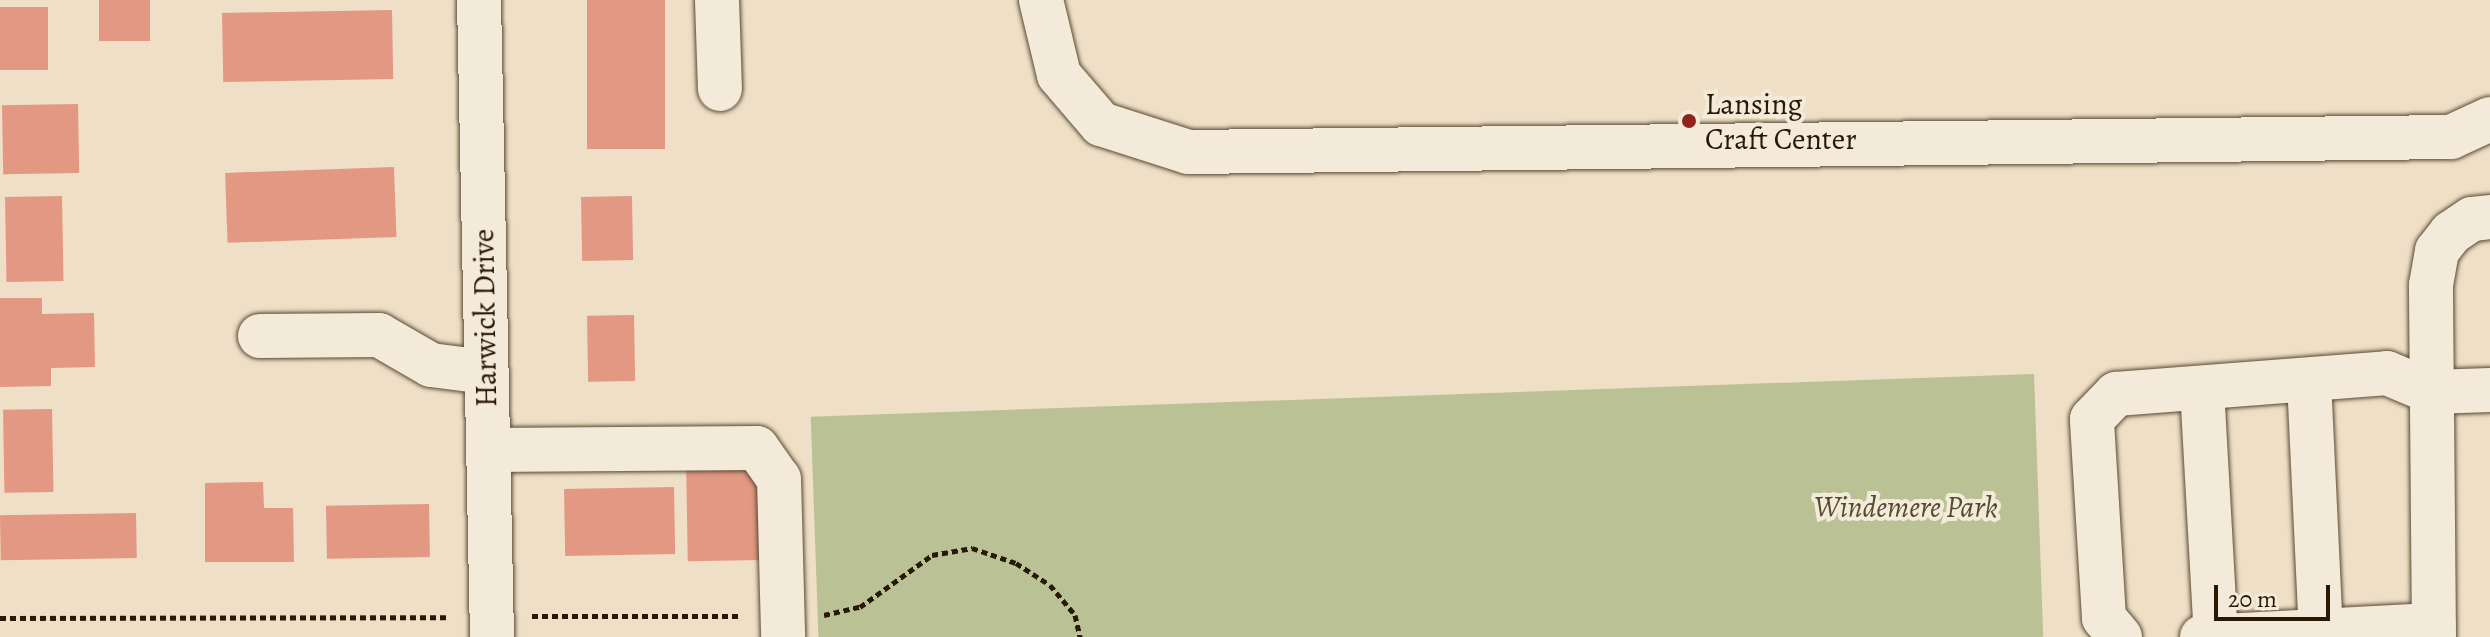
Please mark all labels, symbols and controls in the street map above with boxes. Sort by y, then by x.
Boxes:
place label: Lansing Craft Center [1705,86,1857,156]
marker: Lansing Craft Center [1680,112,1698,130]
street label: Harwick Drive [465,228,505,408]
park label: Windemere Park [1814,489,1998,525]
scale bar [2218,569,2334,619]
text: 20 m [2228,583,2277,615]

